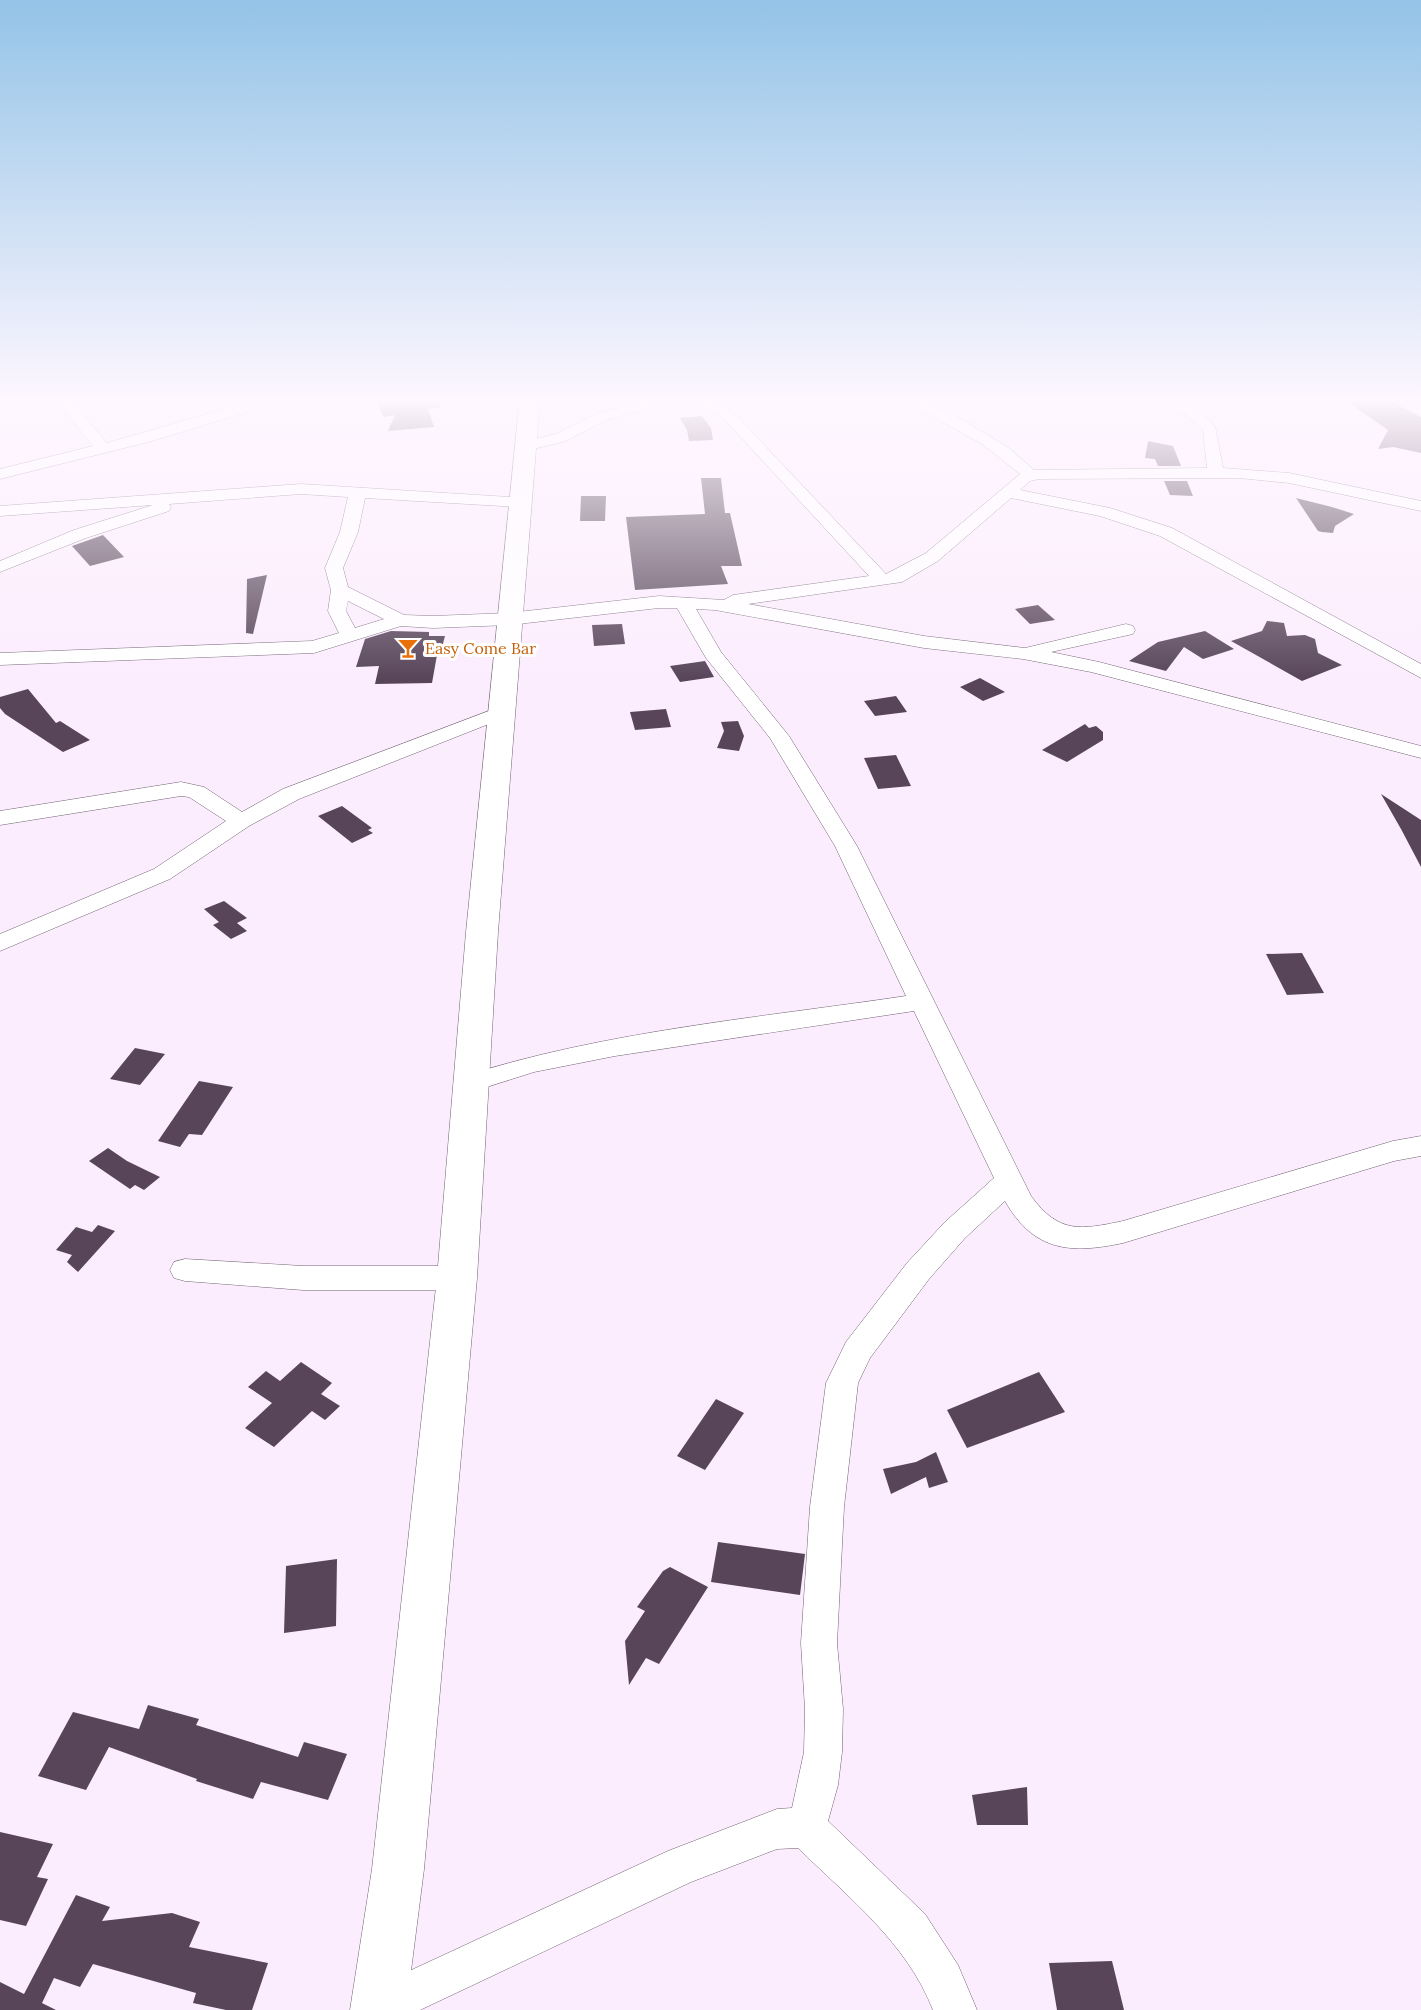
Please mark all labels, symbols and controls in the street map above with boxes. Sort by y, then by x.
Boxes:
bar icon: Easy Come Bar [396,636,420,660]
place label: Easy Come Bar [425,638,536,658]

